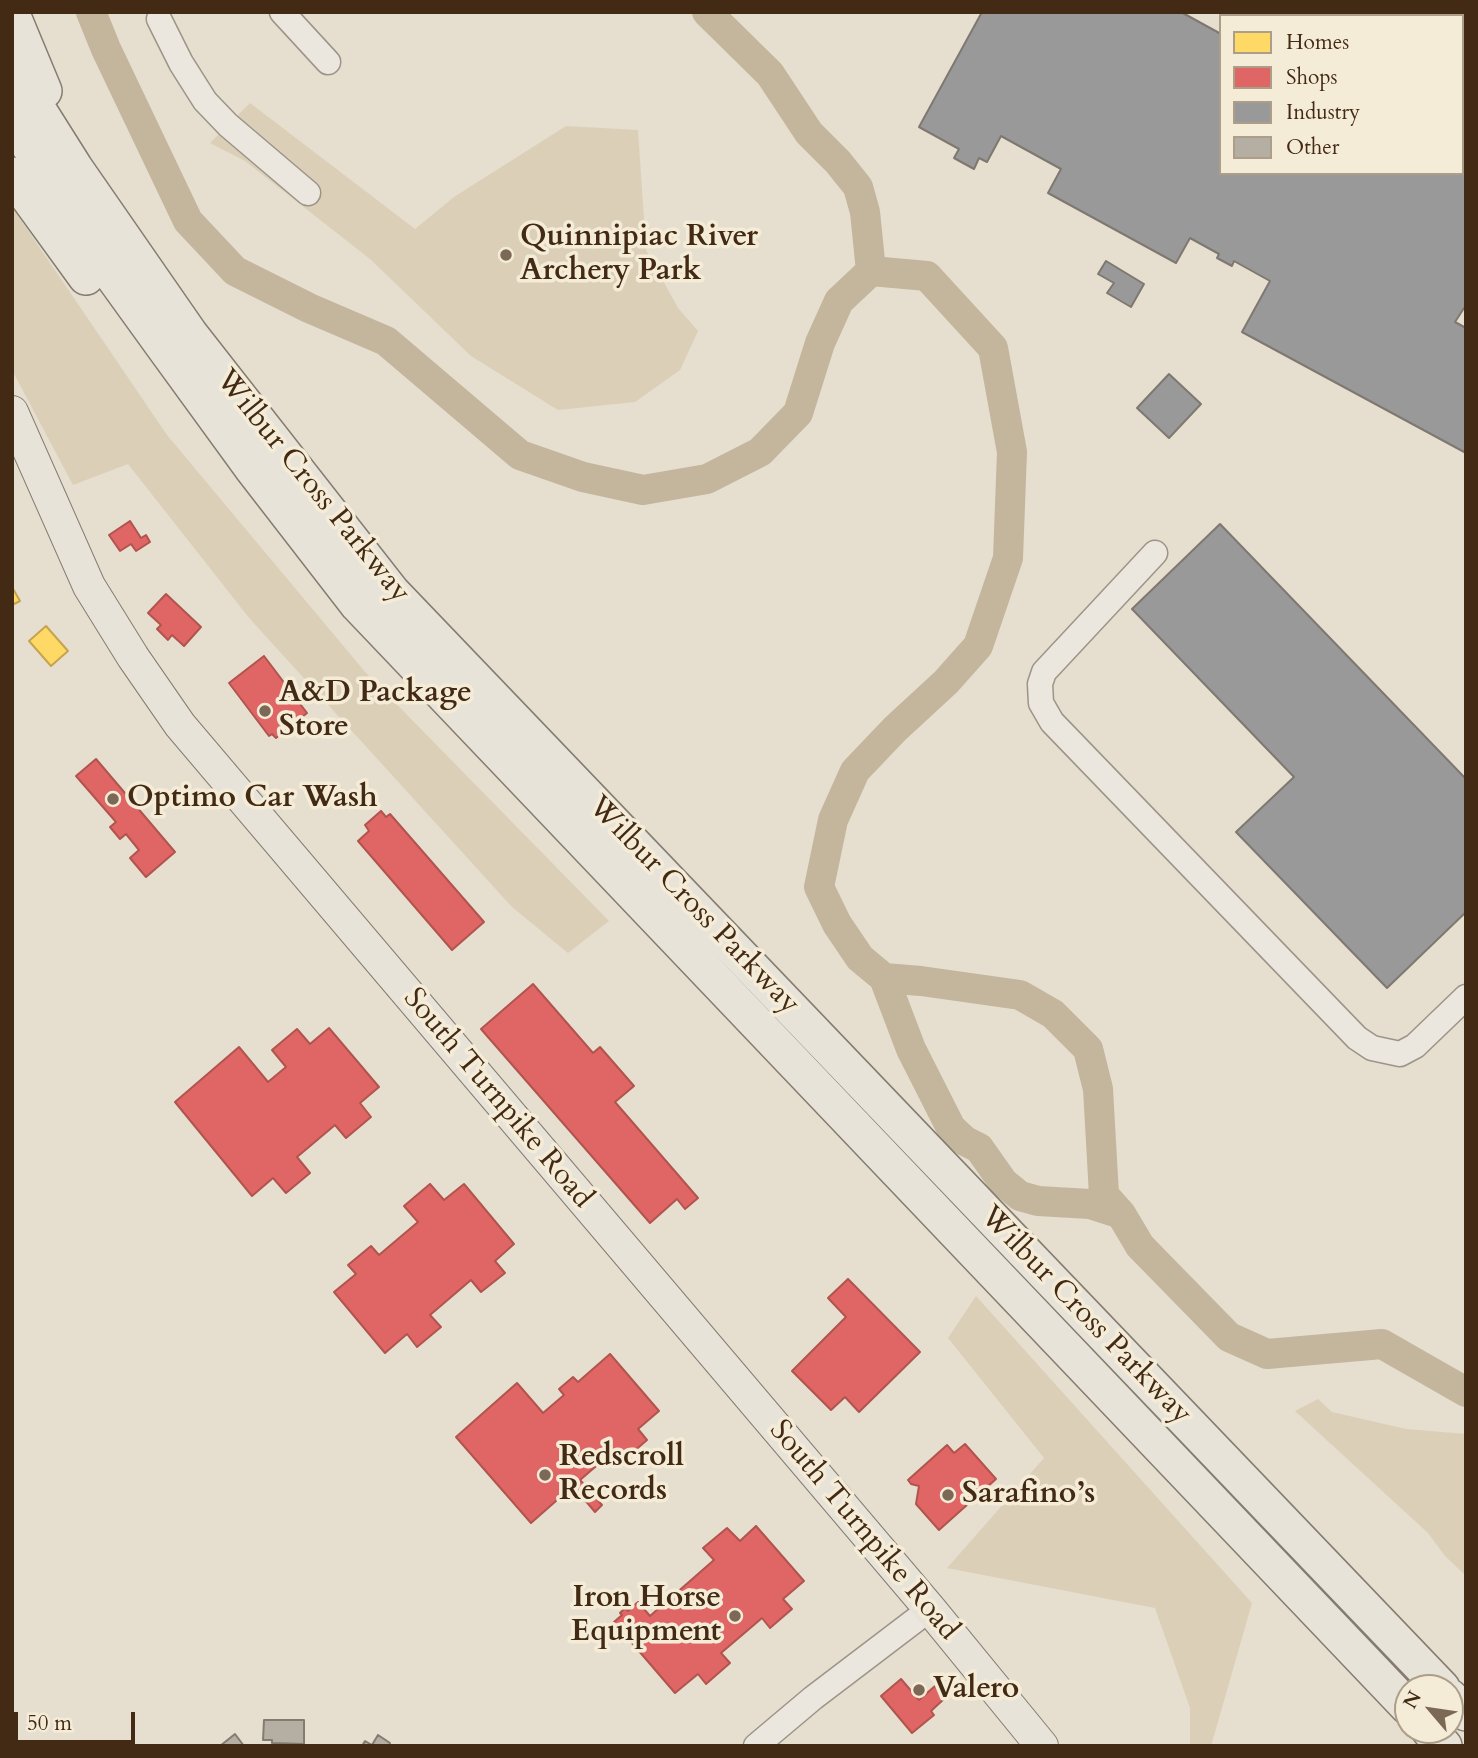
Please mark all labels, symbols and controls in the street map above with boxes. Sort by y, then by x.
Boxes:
legend [1219,14,1464,175]
text: Homes [1286,28,1349,57]
text: Shops [1286,63,1338,92]
text: Industry [1286,98,1360,127]
text: Other [1286,133,1340,162]
place label: Quinnipiac River Archery Park [520,220,758,290]
marker: Quinnipiac River Archery Park [498,247,514,263]
street label: Wilbur Cross Parkway [207,363,417,611]
place label: A&D Package Store [279,676,472,746]
marker: A&D Package Store [257,703,273,719]
place label: Optimo Car Wash [127,781,378,817]
street label: Wilbur Cross Parkway [579,789,807,1023]
marker: Optimo Car Wash [105,791,121,807]
street label: South Turnpike Road [394,982,600,1216]
street label: Wilbur Cross Parkway [971,1199,1199,1433]
street label: South Turnpike Road [760,1414,966,1648]
place label: Redscroll Records [559,1440,684,1510]
marker: Redscroll Records [537,1467,553,1483]
place label: Sarafino’s [962,1477,1095,1513]
marker: Sarafino’s [940,1487,956,1503]
place label: Iron Horse Equipment [571,1581,721,1652]
marker: Iron Horse Equipment [727,1608,743,1624]
place label: Valero [933,1672,1019,1708]
north arrow [1394,1674,1464,1744]
marker: Valero [911,1682,927,1698]
text: N [1397,1686,1428,1713]
scale bar [18,1698,138,1742]
text: 50 m [27,1709,72,1738]

